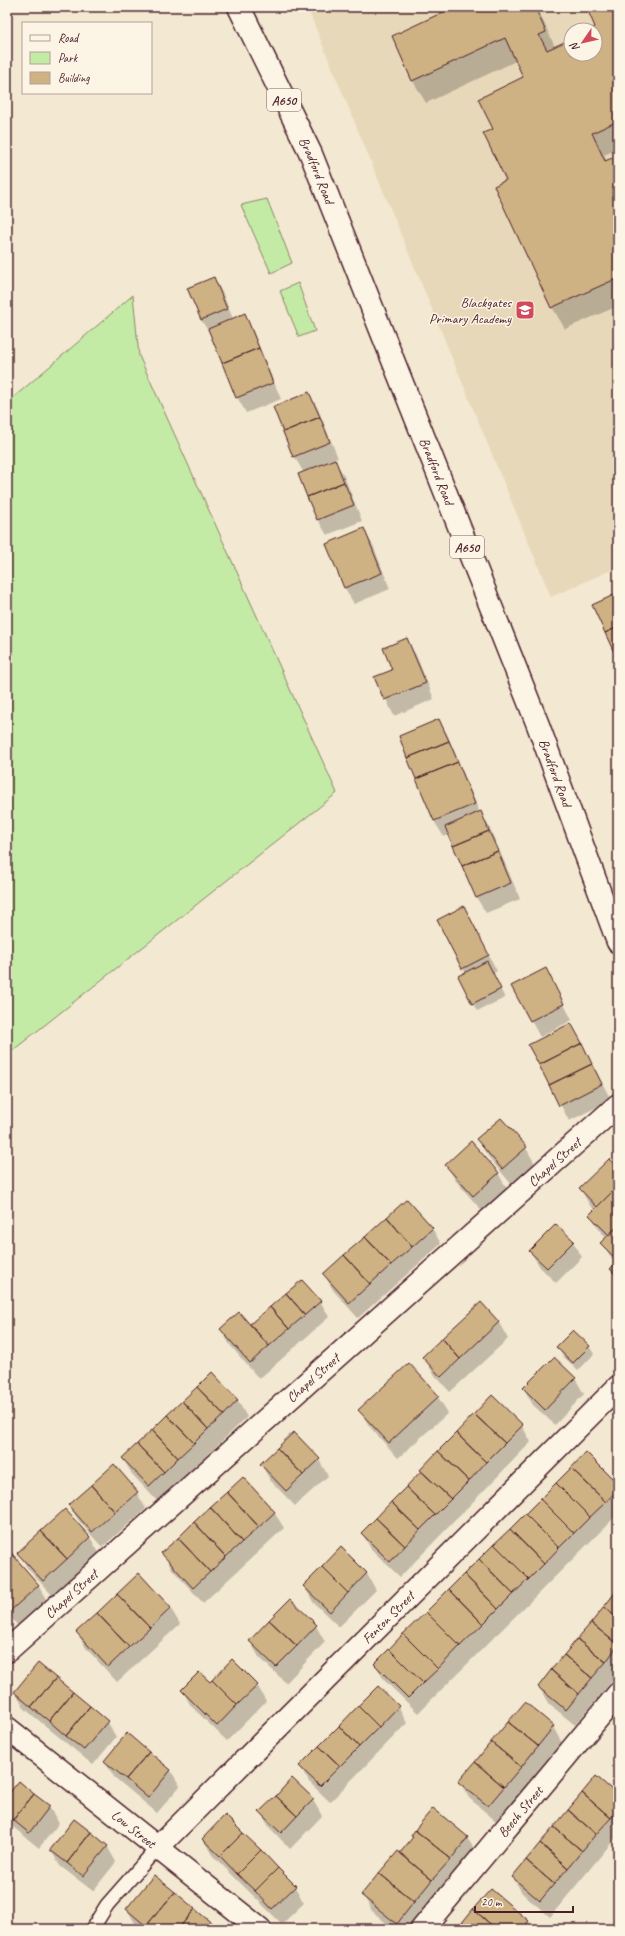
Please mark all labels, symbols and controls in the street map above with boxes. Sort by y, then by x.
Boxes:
legend [22,22,152,94]
north arrow [563,22,603,62]
text: Road [58,30,80,46]
text: N [566,39,582,54]
text: Park [58,50,79,66]
text: Building [58,70,90,86]
road number: A650 [267,89,301,111]
street label: Bradford Road [295,134,339,209]
place label: Blackgates Primary Academy [429,294,512,327]
school or university icon: Blackgates Primary Academy [514,299,536,321]
street label: Bradford Road [416,435,459,510]
road number: A650 [450,536,484,558]
street label: Bradford Road [535,737,576,811]
street label: Chapel Street [525,1133,586,1190]
street label: Chapel Street [283,1348,345,1406]
street label: Chapel Street [41,1564,103,1622]
street label: Fenton Street [359,1586,419,1647]
street label: Beech Street [494,1782,547,1841]
street label: Low Street [108,1806,160,1853]
scale bar [475,1888,573,1914]
text: 20 m [481,1894,503,1910]

